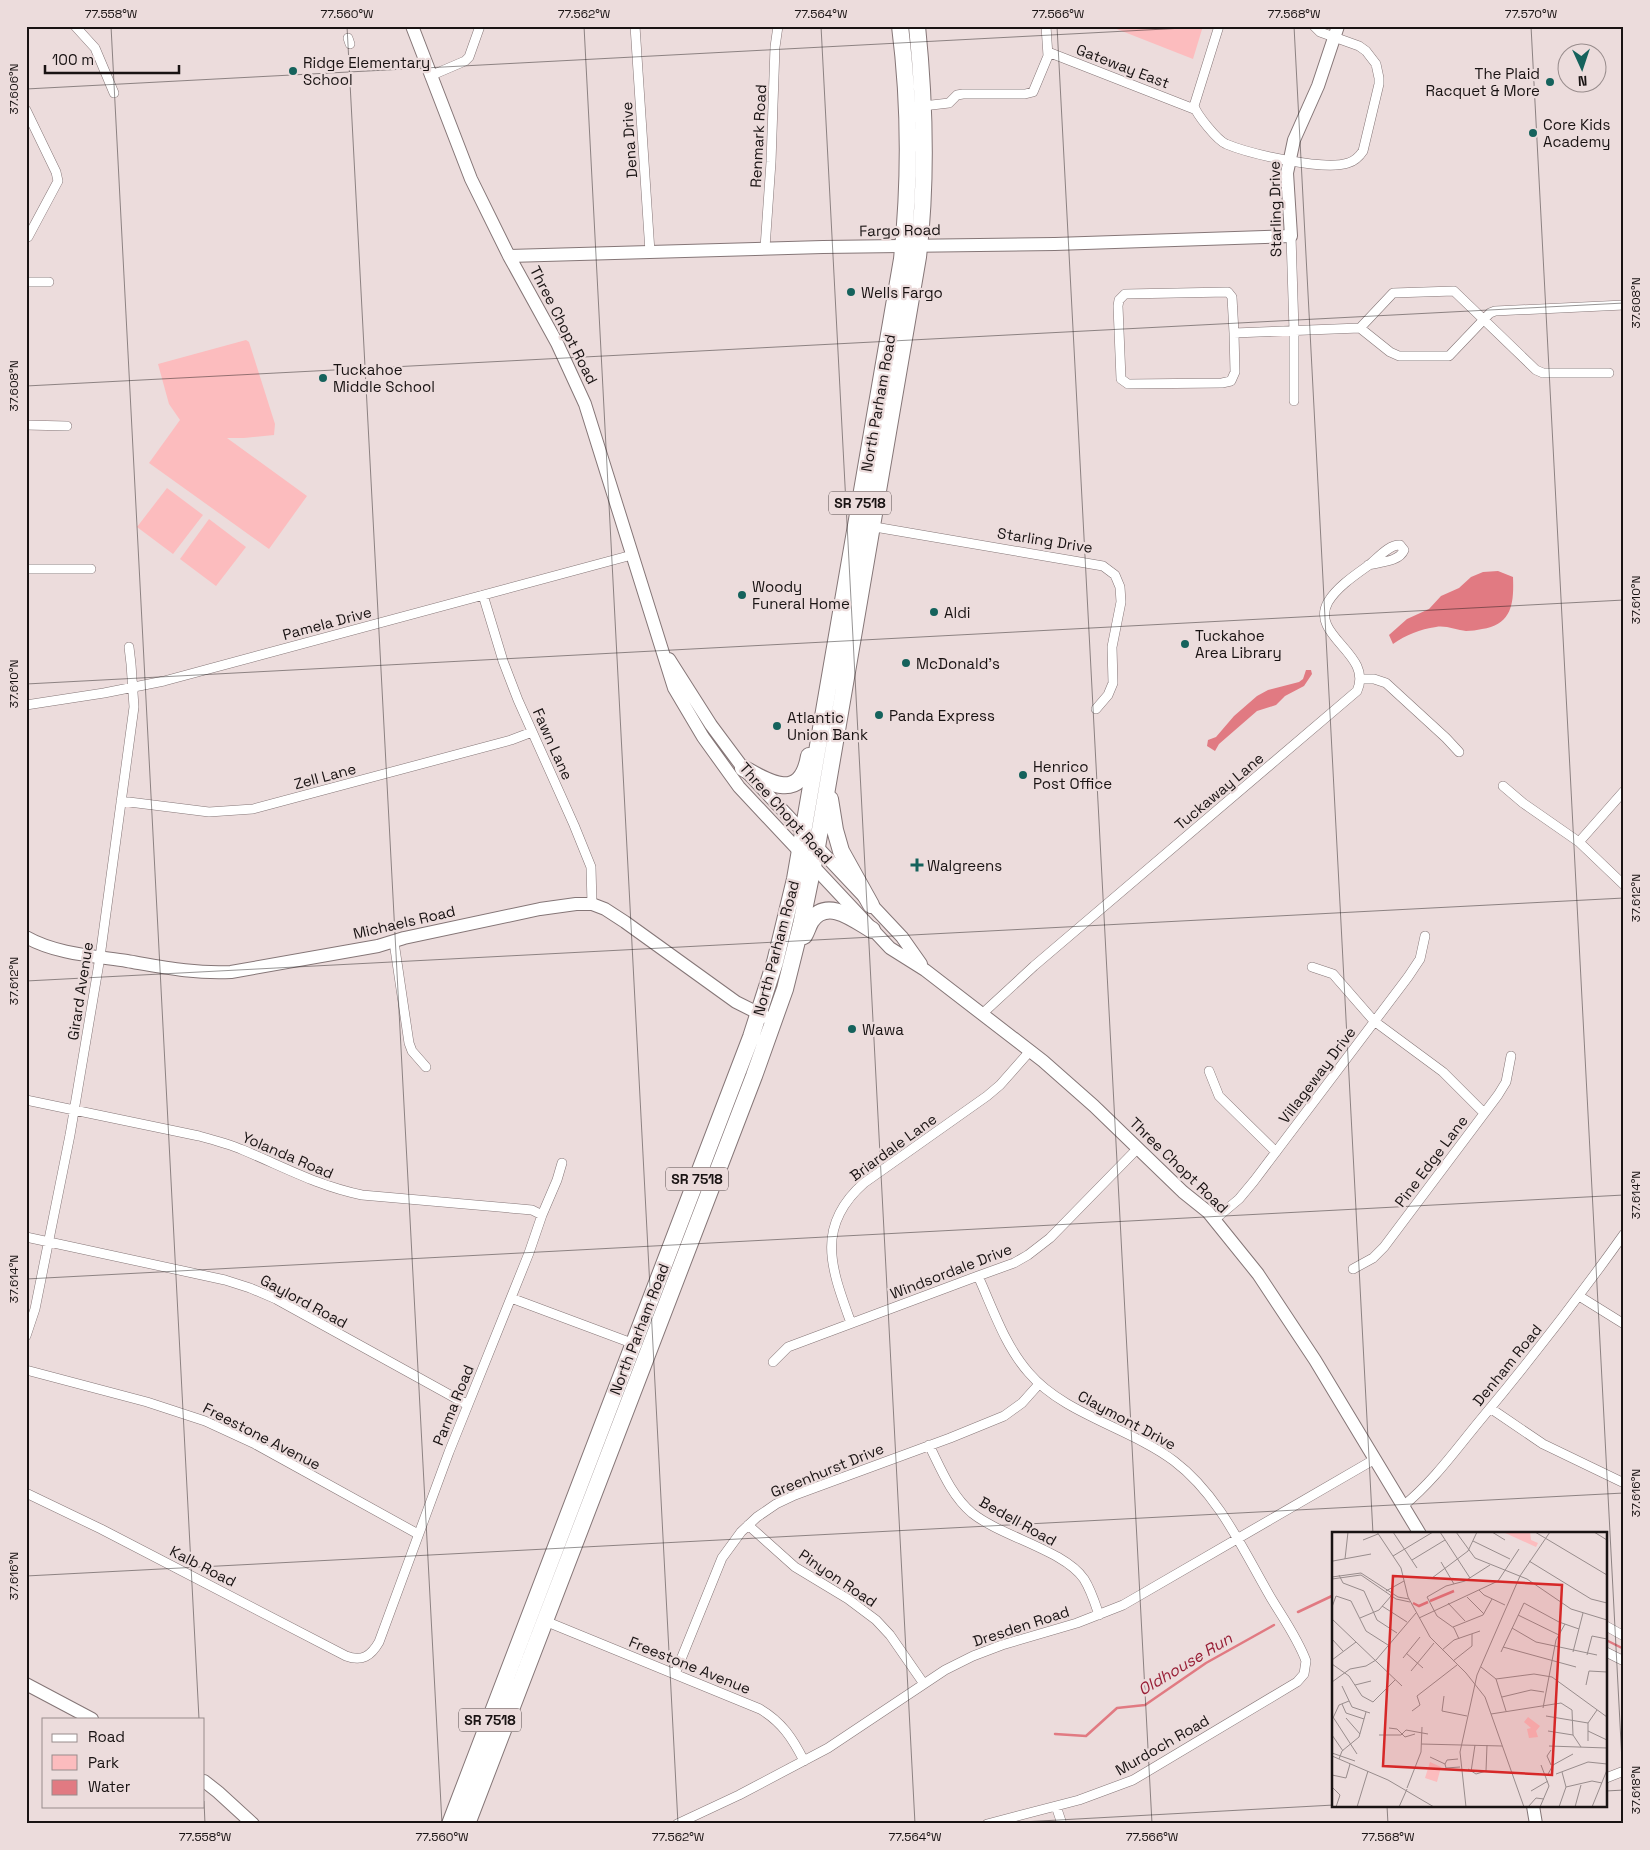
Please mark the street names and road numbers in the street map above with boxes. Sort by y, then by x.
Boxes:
street label: Gateway East [1074,39,1172,93]
street label: Renmark Road [746,84,770,188]
street label: Dena Drive [617,101,641,179]
street label: Starling Drive [1265,161,1285,257]
street label: Fargo Road [859,220,941,240]
street label: Three Chopt Road [526,263,602,387]
street label: North Parham Road [857,333,899,473]
road number: SR 7518 [829,492,891,514]
street label: Starling Drive [996,523,1094,557]
street label: Pamela Drive [280,602,374,644]
street label: Fawn Lane [529,705,577,783]
street label: Tuckaway Lane [1171,748,1267,834]
street label: Three Chopt Road [735,758,837,868]
street label: Zell Lane [292,759,358,793]
street label: North Parham Road [749,878,803,1018]
street label: Michaels Road [351,901,457,943]
street label: Girard Avenue [63,940,97,1042]
street label: Villageway Drive [1274,1023,1360,1127]
street label: Briardale Lane [846,1109,940,1185]
street label: Pine Edge Lane [1390,1111,1472,1211]
street label: Three Chopt Road [1126,1113,1232,1217]
street label: Yolanda Road [239,1127,337,1183]
road number: SR 7518 [666,1168,728,1190]
street label: Windsordale Drive [887,1239,1015,1303]
street label: North Parham Road [605,1261,673,1397]
street label: Gaylord Road [257,1270,351,1332]
street label: Denham Road [1468,1320,1546,1410]
street label: Parma Road [428,1362,478,1448]
street label: Claymont Drive [1075,1386,1180,1454]
street label: Freestone Avenue [200,1398,324,1474]
street label: Greenhurst Drive [768,1439,886,1501]
street label: Bedell Road [976,1492,1060,1550]
street label: Kalb Road [167,1541,239,1591]
street label: Pinyon Road [795,1545,881,1611]
street label: Dresden Road [970,1601,1072,1651]
street label: Freestone Avenue [626,1632,754,1698]
road number: SR 7518 [459,1708,521,1732]
street label: Murdoch Road [1112,1710,1212,1780]

